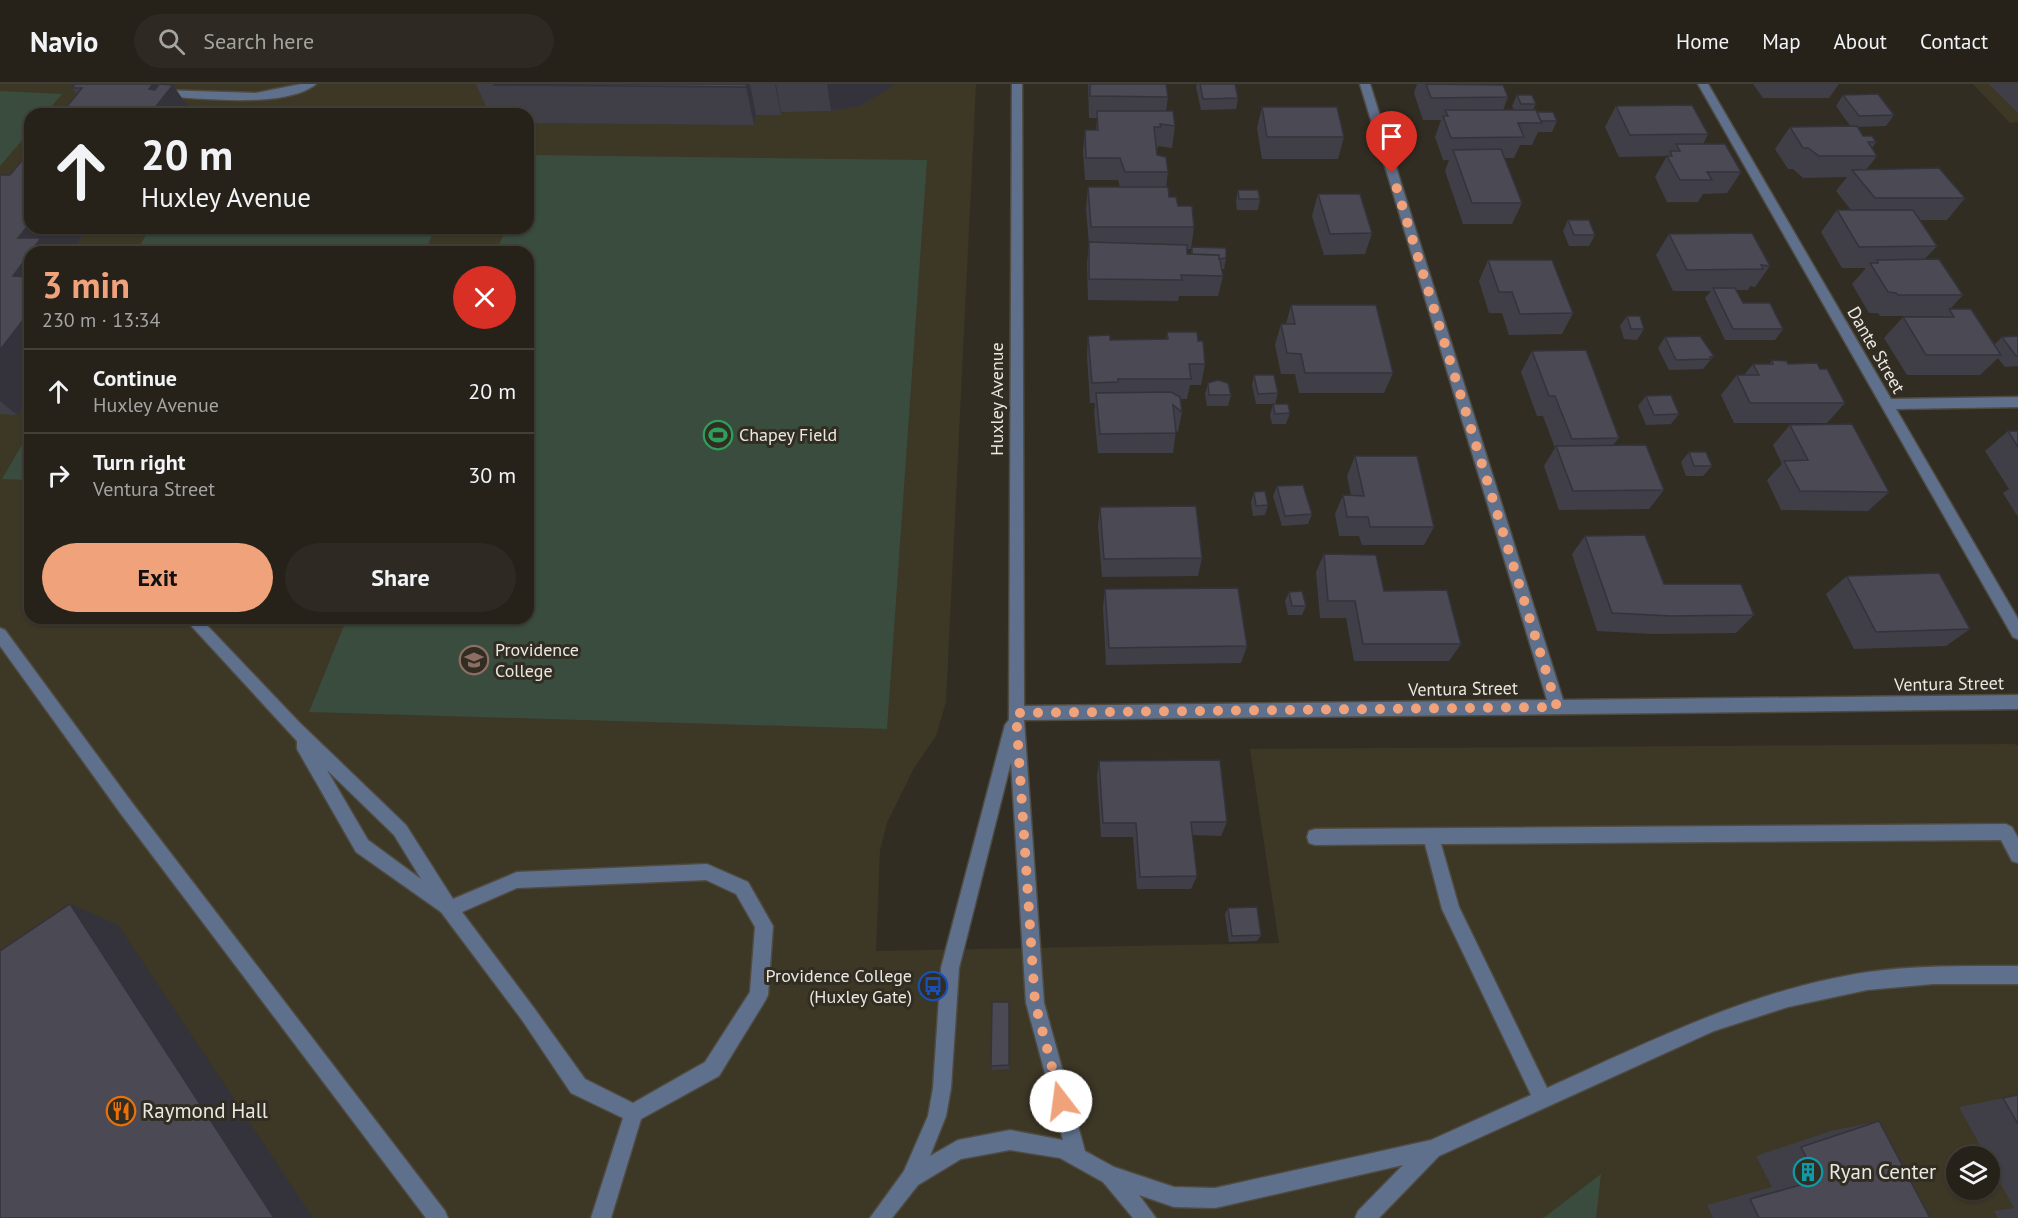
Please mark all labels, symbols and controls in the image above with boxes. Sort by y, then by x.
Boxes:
search box [134,14,554,68]
text: Navio [30,23,98,60]
icon: search [155,25,188,58]
text: Search here [203,27,314,55]
text: Home [1676,28,1729,55]
text: Map [1762,28,1801,55]
text: About [1834,28,1887,55]
text: Contact [1920,28,1988,55]
pin [1366,111,1417,173]
icon: arrive [1375,120,1408,153]
text: 20 m [141,127,233,182]
icon: ahead [42,132,120,210]
text: Huxley Avenue [141,180,311,214]
text: 3 min [42,261,130,308]
button: close [453,266,516,329]
street label: Dante Street [1842,302,1910,397]
text: 230 m · 13:34 [42,307,160,333]
street label: Huxley Avenue [985,342,1008,456]
text: Continue [93,364,177,392]
icon: ahead [42,375,75,408]
text: 20 m [468,377,516,405]
text: Huxley Avenue [93,392,219,418]
sports icon: Chapey Field [702,419,734,451]
place label: Chapey Field [739,423,837,446]
text: Turn right [93,448,185,476]
icon: right [42,459,75,492]
text: 30 m [468,461,516,489]
text: Ventura Street [93,476,215,502]
button: Exit [42,543,273,612]
button: Share [285,543,516,612]
place label: Providence College [495,638,579,682]
school or university icon: Providence College [458,644,490,676]
street label: Ventura Street [1893,671,2004,696]
street label: Ventura Street [1407,676,1518,701]
place label: Providence College (Huxley Gate) [766,964,912,1008]
bus stop icon: Providence College (Huxley Gate) [917,970,949,1002]
position arrow [1029,1069,1093,1133]
restaurant icon: Raymond Hall [105,1095,137,1127]
place label: Raymond Hall [142,1097,268,1124]
map controls [1946,1146,2000,1200]
button: layers [1946,1146,2000,1200]
building icon: Ryan Center [1792,1156,1824,1188]
place label: Ryan Center [1829,1158,1936,1185]

